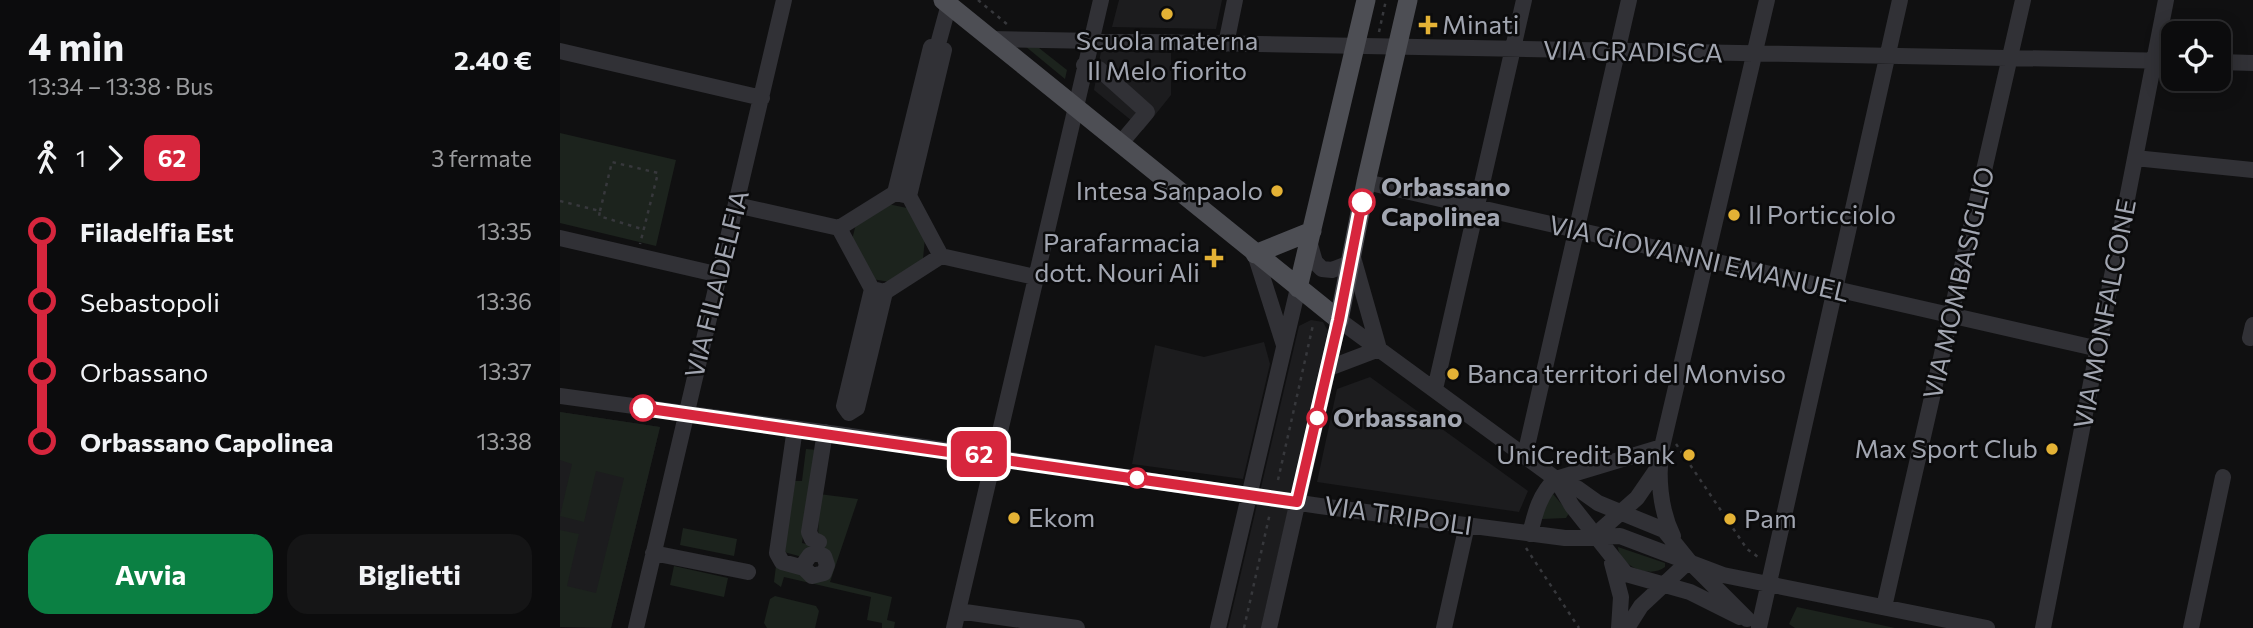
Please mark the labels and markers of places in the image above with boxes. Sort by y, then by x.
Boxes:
marker: Scuola materna Il Melo fiorito [1159,6,1175,22]
place label: Minati [1442,8,1519,39]
marker: Minati [1420,17,1436,33]
place label: Scuola materna Il Melo fiorito [1076,24,1258,85]
place label: Orbassano Capolinea [1381,170,1510,231]
place label: Intesa Sanpaolo [1076,174,1263,205]
marker: Intesa Sanpaolo [1269,183,1285,199]
marker: Orbassano Capolinea [1349,189,1375,215]
place label: Il Porticciolo [1748,198,1896,229]
marker: Il Porticciolo [1726,207,1742,223]
place label: Parafarmacia dott. Nouri Ali [1034,226,1200,287]
marker: Parafarmacia dott. Nouri Ali [1206,250,1222,266]
place label: Banca territori del Monviso [1467,357,1786,388]
marker: Banca territori del Monviso [1445,366,1461,382]
unlabelled marker [630,395,656,421]
place label: Orbassano [1333,401,1462,432]
marker: Orbassano [1307,408,1327,428]
place label: Max Sport Club [1854,432,2038,463]
place label: UniCredit Bank [1496,438,1675,469]
marker: Max Sport Club [2044,441,2060,457]
marker: UniCredit Bank [1681,447,1697,463]
unlabelled marker [1127,468,1147,488]
place label: Ekom [1028,501,1095,532]
place label: Pam [1744,502,1797,533]
marker: Ekom [1006,510,1022,526]
marker: Pam [1722,511,1738,527]

